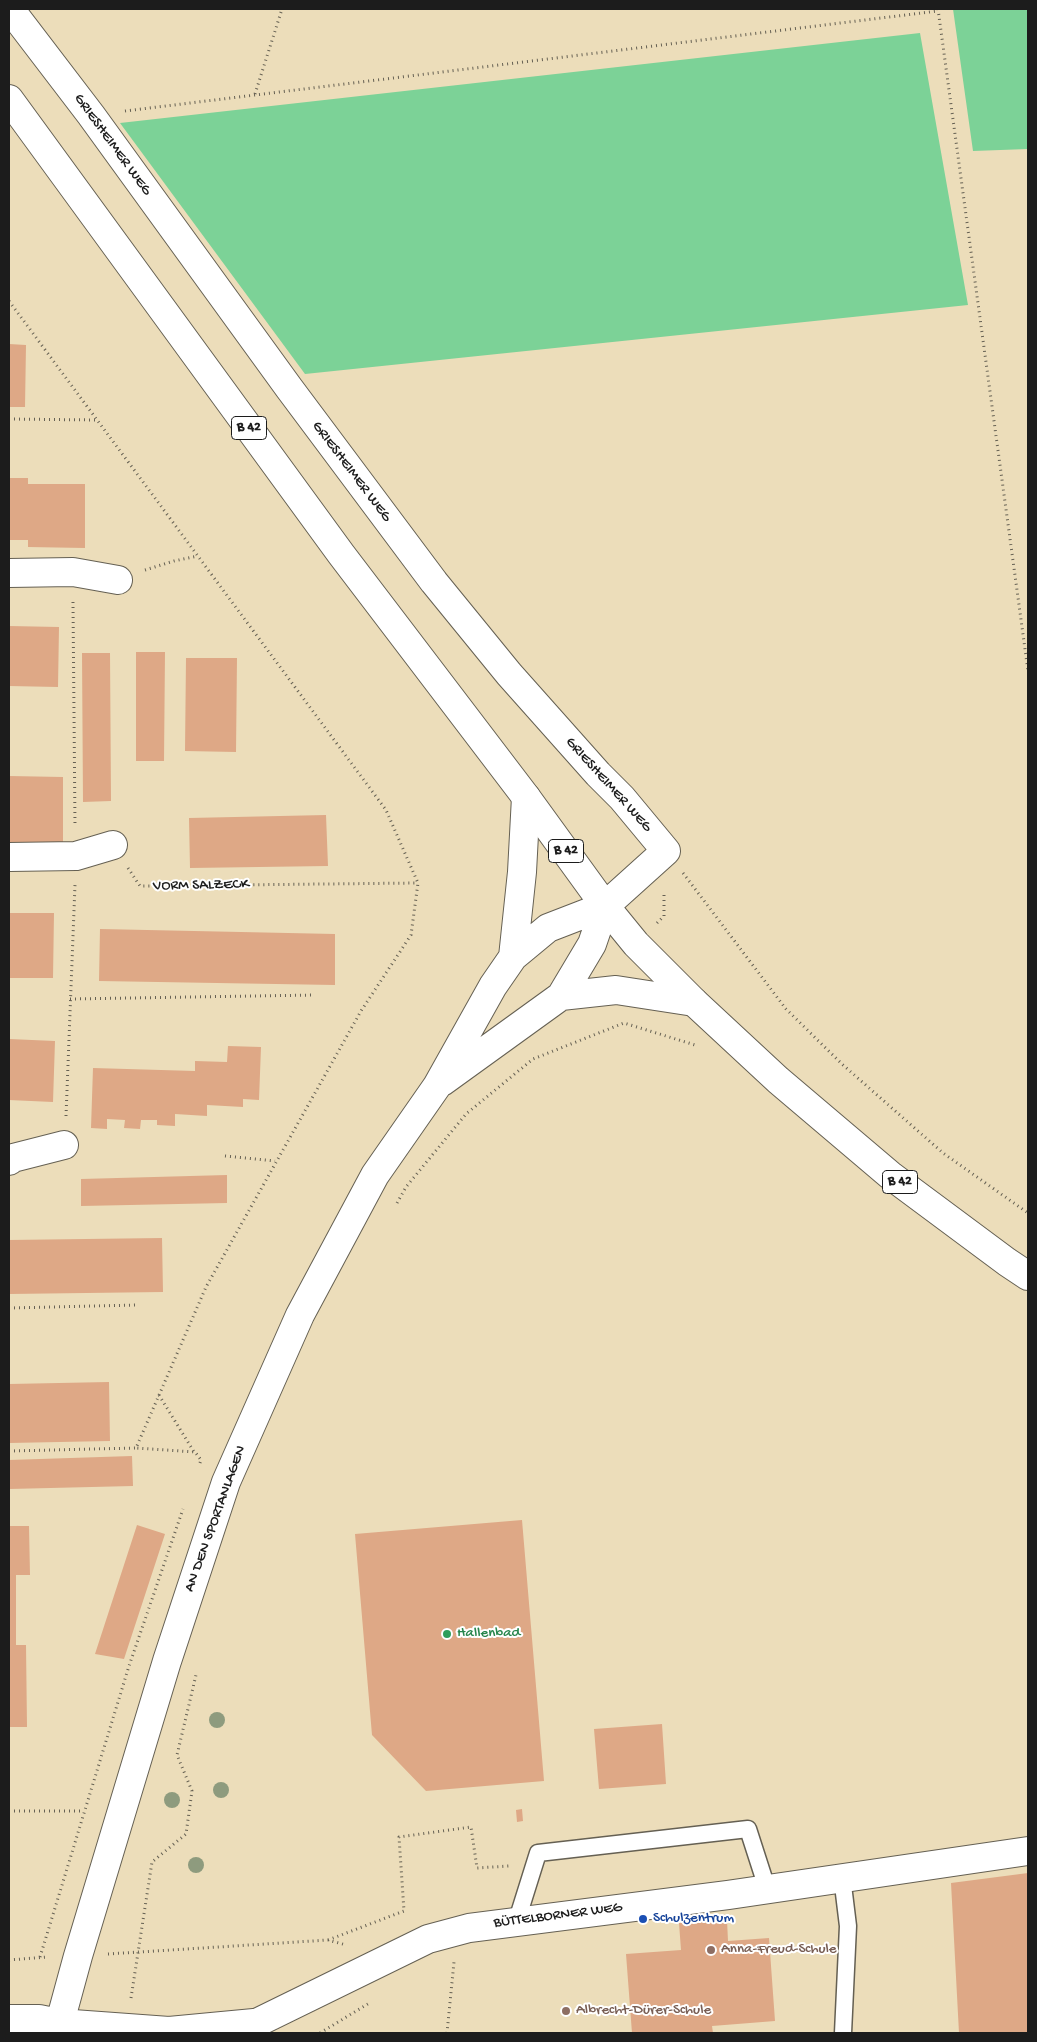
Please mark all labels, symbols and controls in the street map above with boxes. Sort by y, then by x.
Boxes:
street label: GRIESHEIMER WEG [69,91,155,199]
road number: B 42 [232,416,266,439]
street label: GRIESHEIMER WEG [307,418,395,526]
street label: GRIESHEIMER WEG [561,734,655,836]
road number: B 42 [548,839,584,862]
street label: VORM SALZECK [153,876,249,896]
road number: B 42 [882,1170,918,1194]
street label: AN DEN SPORTANLAGEN [181,1444,251,1594]
place label: Hallenbad [457,1625,520,1643]
marker: Hallenbad [441,1628,453,1640]
street label: BÜTTELBORNER WEG [493,1899,623,1933]
place label: Schulzentrum [653,1910,734,1928]
marker: Schulzentrum [637,1913,649,1925]
place label: Anna-Freud-Schule [721,1941,837,1959]
marker: Anna-Freud-Schule [705,1944,717,1956]
place label: Albrecht-Dürer-Schule [576,2002,711,2020]
marker: Albrecht-Dürer-Schule [560,2005,572,2017]

